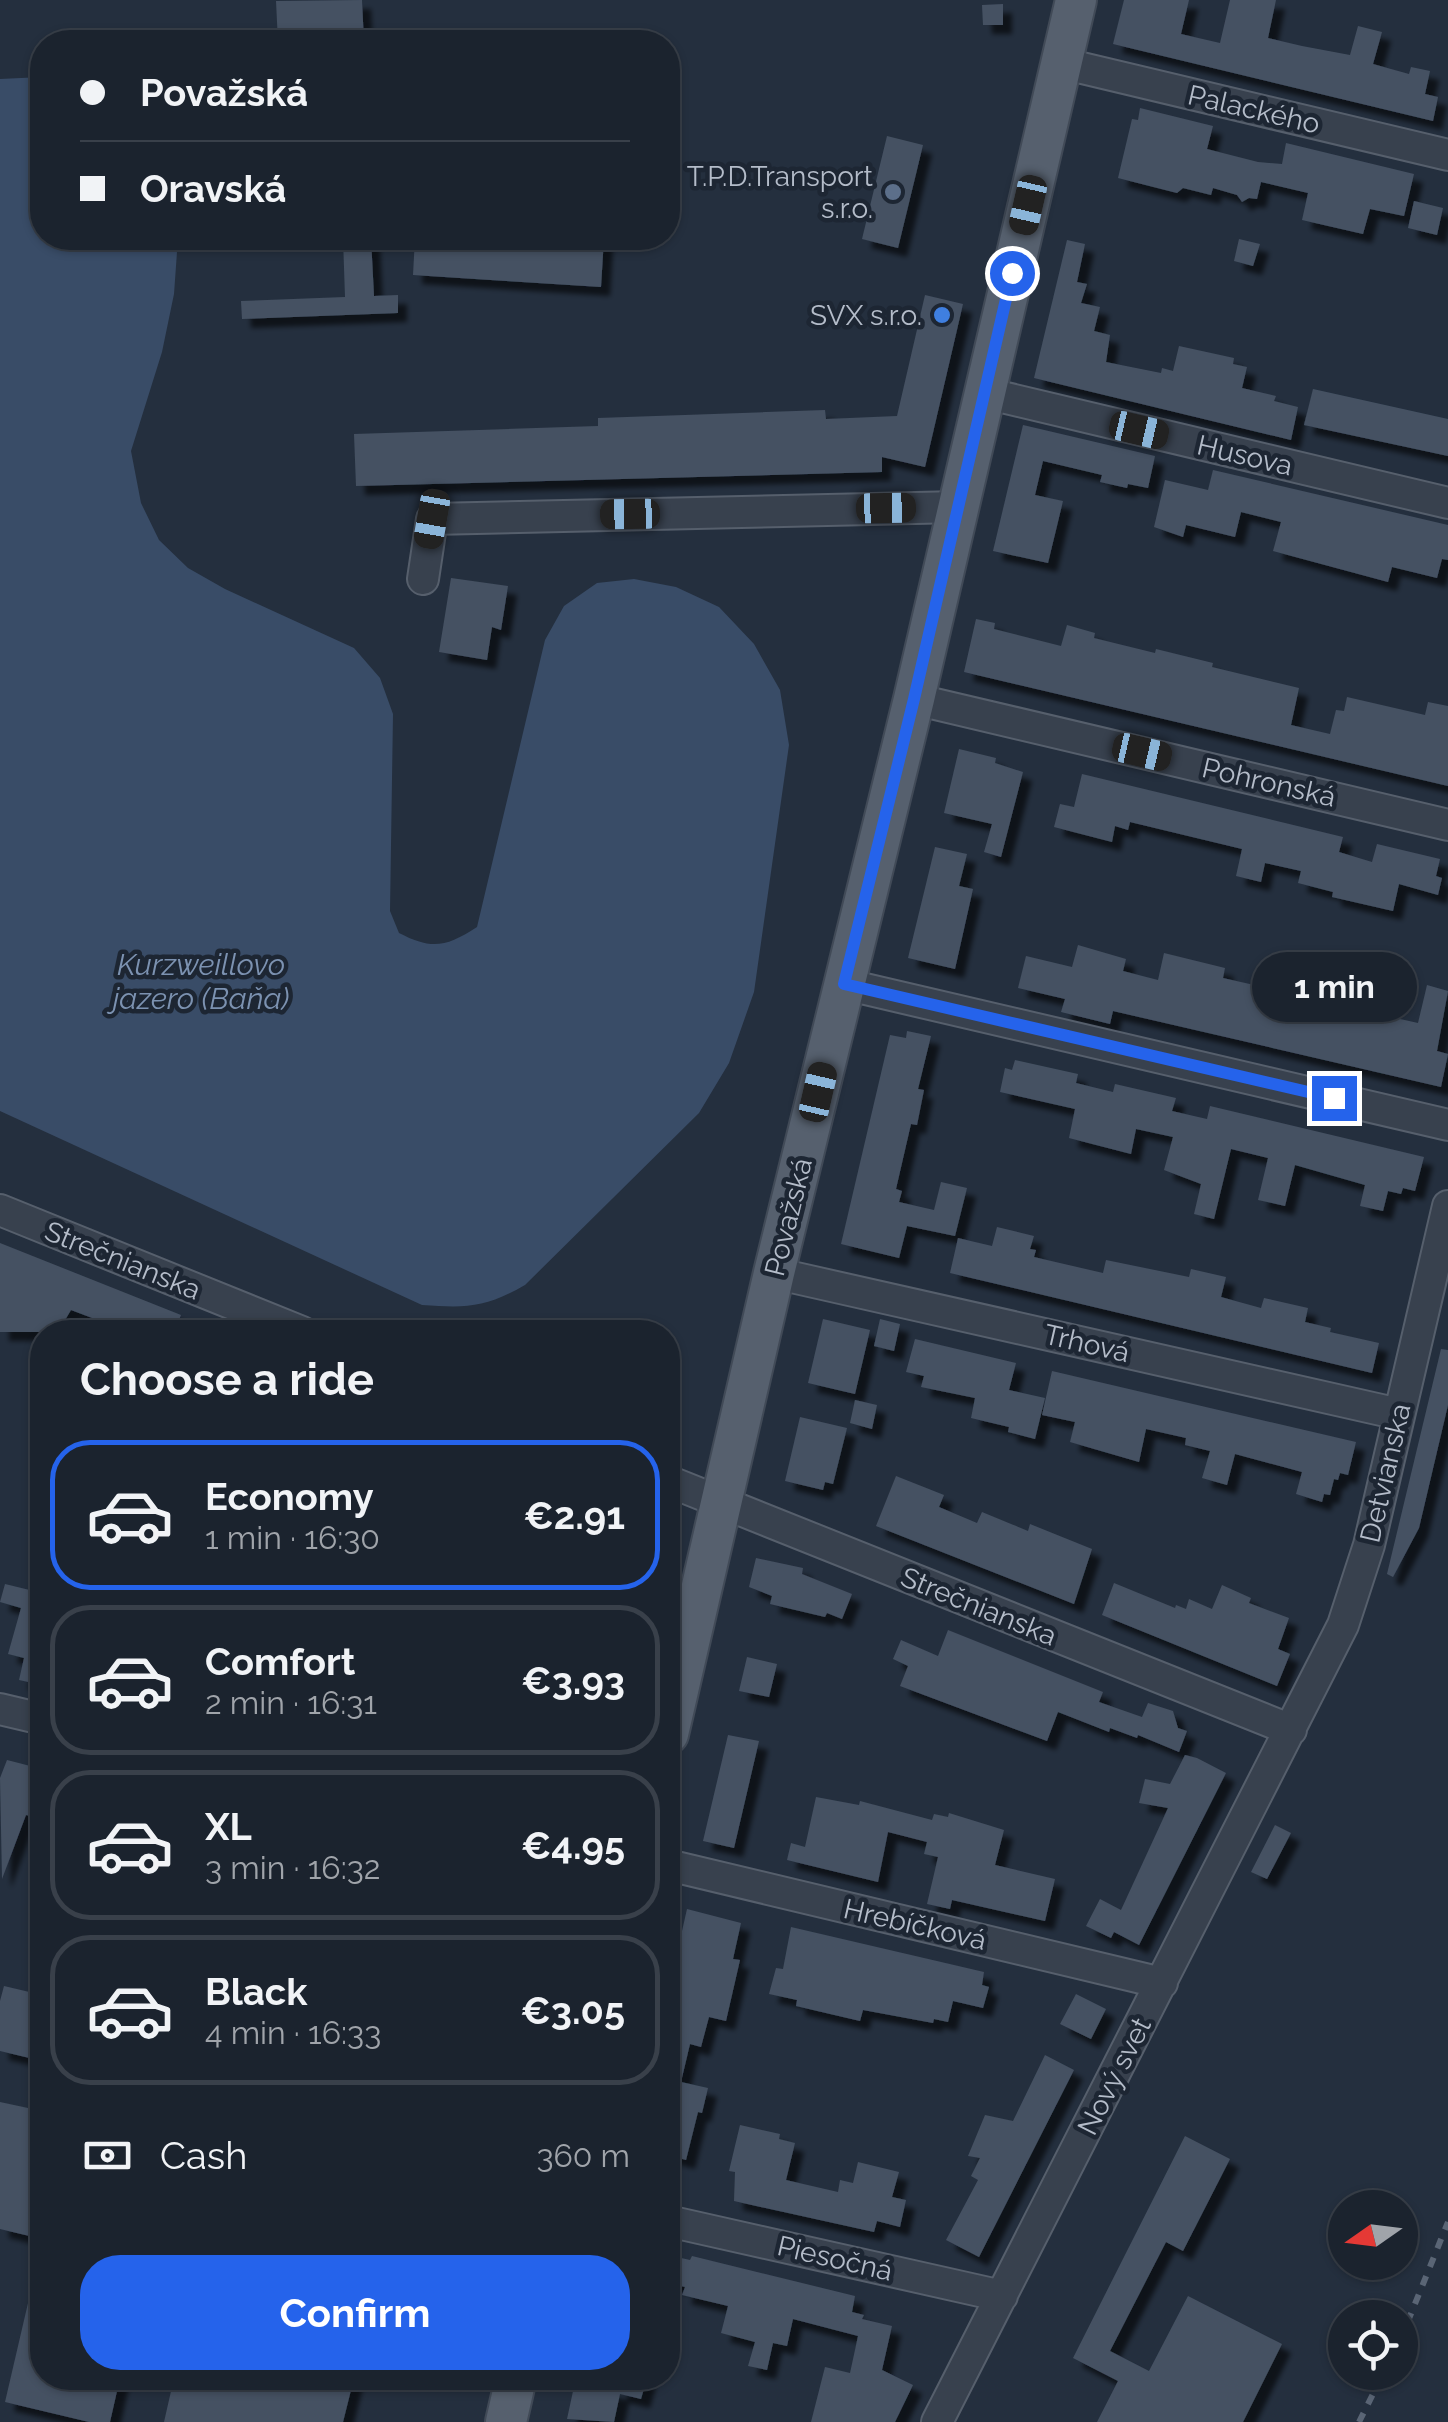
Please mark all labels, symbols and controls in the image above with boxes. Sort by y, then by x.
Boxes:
text: Považská [140,70,308,115]
street label: Palackého [1185,78,1323,141]
place label: T.P.D.Transport s.r.o. [687,160,874,225]
text: Oravská [140,166,286,211]
car [1007,172,1049,238]
marker: T.P.D.Transport s.r.o. [882,181,904,203]
route start [990,251,1035,296]
place label: SVX s.r.o. [810,299,922,332]
marker: SVX s.r.o. [931,304,953,326]
car [1106,409,1172,451]
street label: Husova [1194,429,1296,482]
car [412,487,452,551]
car [856,492,916,524]
car [600,498,660,530]
car [1109,731,1175,773]
street label: Pohronská [1199,751,1339,814]
water label: Kurzweillovo jazero (Baňa) [106,947,289,1016]
callout: 1 min [1252,953,1416,1023]
text: 1 min [1294,968,1375,1005]
car [797,1059,839,1125]
route end [1312,1076,1357,1121]
street label: Považská [758,1155,819,1280]
street label: Strečnianska [40,1214,205,1307]
street label: Trhová [1041,1318,1133,1369]
text: Choose a ride [80,1353,374,1406]
street label: Detvianska [1353,1400,1418,1546]
icon: car [85,1470,175,1560]
text: Economy [205,1474,374,1519]
text: €2.91 [524,1493,625,1538]
text: 1 min · 16:30 [205,1519,380,1556]
street label: Strečnianska [896,1560,1061,1653]
icon: car [85,1635,175,1725]
text: Comfort [205,1639,355,1684]
text: €3.93 [521,1658,625,1703]
text: 2 min · 16:31 [205,1684,377,1721]
icon: car [85,1800,175,1890]
text: XL [205,1804,252,1849]
text: €4.95 [521,1823,625,1868]
text: 3 min · 16:32 [205,1849,380,1886]
street label: Hrebíčková [840,1892,989,1957]
icon: car [85,1965,175,2055]
text: Black [205,1969,307,2014]
text: €3.05 [521,1988,625,2033]
street label: Nový svet [1071,2011,1158,2140]
text: 4 min · 16:33 [205,2014,381,2051]
icon: cash [80,2128,135,2183]
text: Cash [160,2133,247,2178]
text: 360 m [536,2137,630,2174]
north arrow [1328,2190,1418,2280]
map controls [1328,2190,1418,2390]
street label: Piesočná [774,2229,896,2288]
button: Confirm [80,2255,630,2370]
button: locate [1328,2300,1418,2390]

